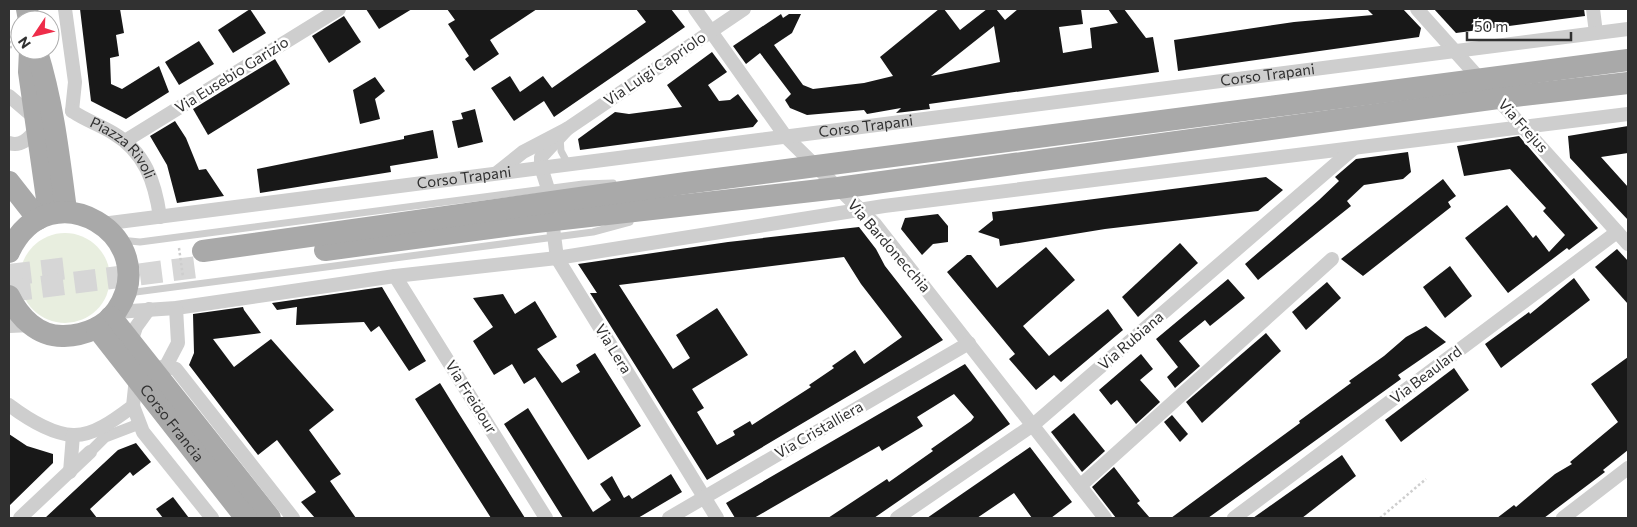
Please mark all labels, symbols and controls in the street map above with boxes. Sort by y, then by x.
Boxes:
north arrow [10,10,60,60]
scale bar [1467,10,1571,42]
text: 50 m [1474,17,1508,35]
street label: Via Luigi Capriolo [600,27,709,109]
street label: Via Eusebio Garizio [171,32,292,116]
text: N [14,34,34,52]
street label: Corso Trapani [1219,59,1316,89]
street label: Via Frejus [1495,95,1553,156]
street label: Corso Trapani [817,110,914,140]
street label: Piazza Rivoli [87,113,160,181]
street label: Corso Trapani [416,162,512,192]
street label: Via Bardonecchia [844,195,935,296]
street label: Via Rubiana [1094,307,1167,373]
street label: Via Lera [592,320,636,377]
street label: Via Beaulard [1386,342,1465,407]
street label: Via Freidour [442,357,501,436]
street label: Corso Francia [137,380,208,465]
street label: Via Cristalliera [771,397,866,462]

